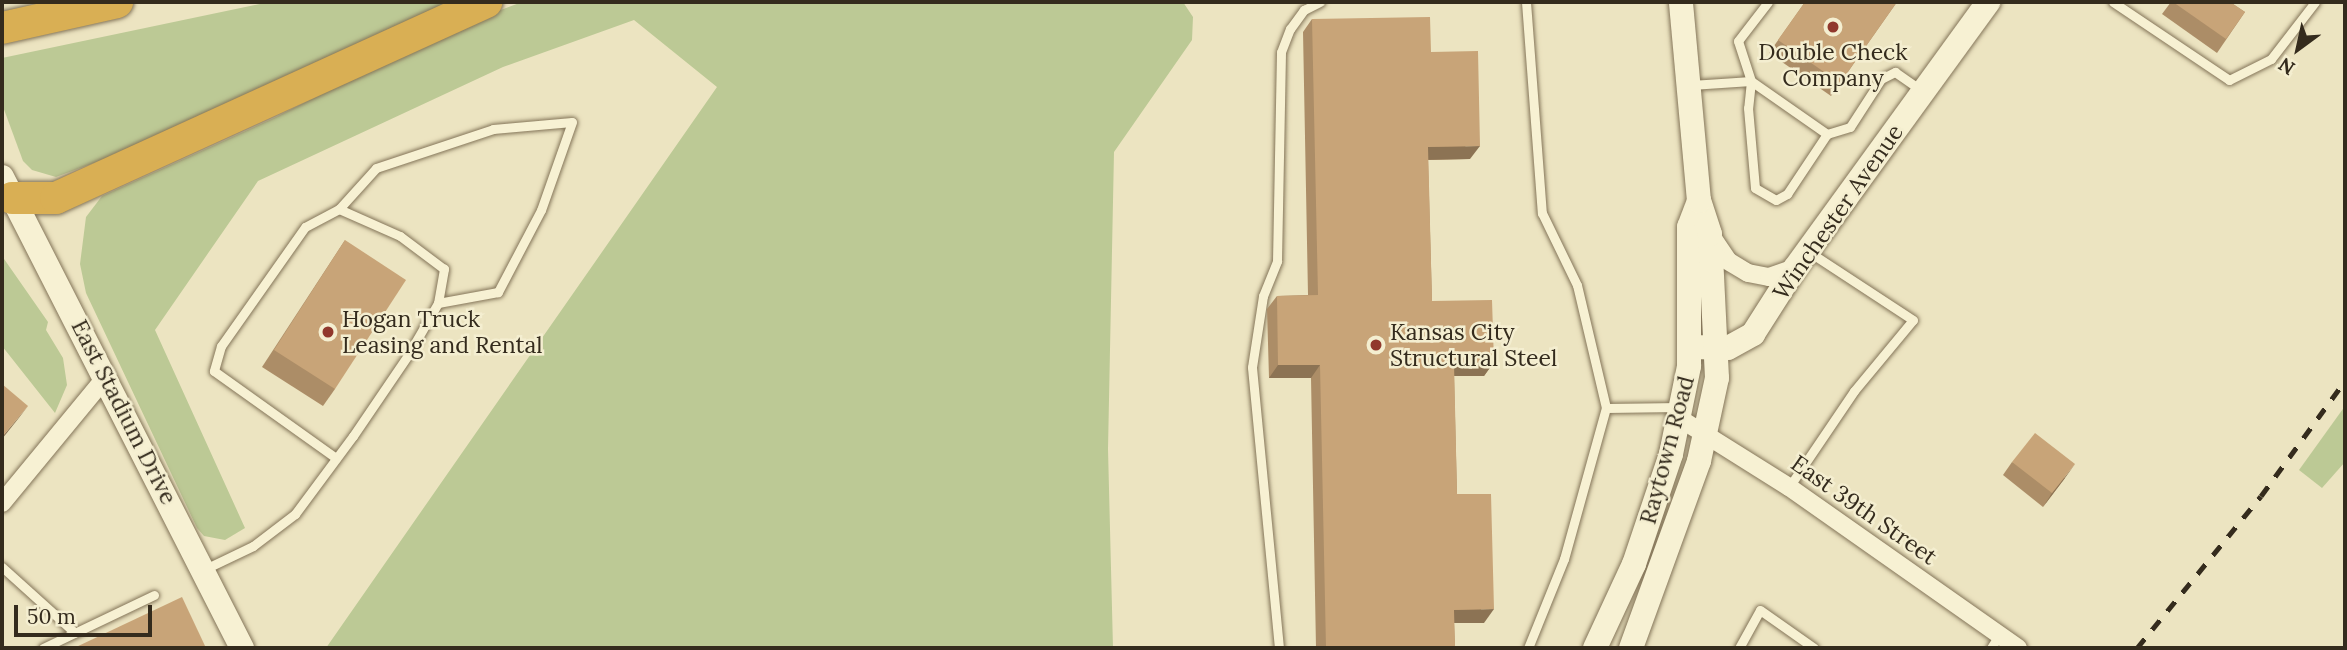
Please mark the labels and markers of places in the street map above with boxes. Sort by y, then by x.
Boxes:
marker: Double Check Company [1825,19,1841,35]
place label: Double Check Company [1758,38,1908,92]
place label: Hogan Truck Leasing and Rental [342,305,543,359]
place label: Kansas City Structural Steel [1390,318,1557,372]
marker: Hogan Truck Leasing and Rental [320,324,336,340]
marker: Kansas City Structural Steel [1368,337,1384,353]

